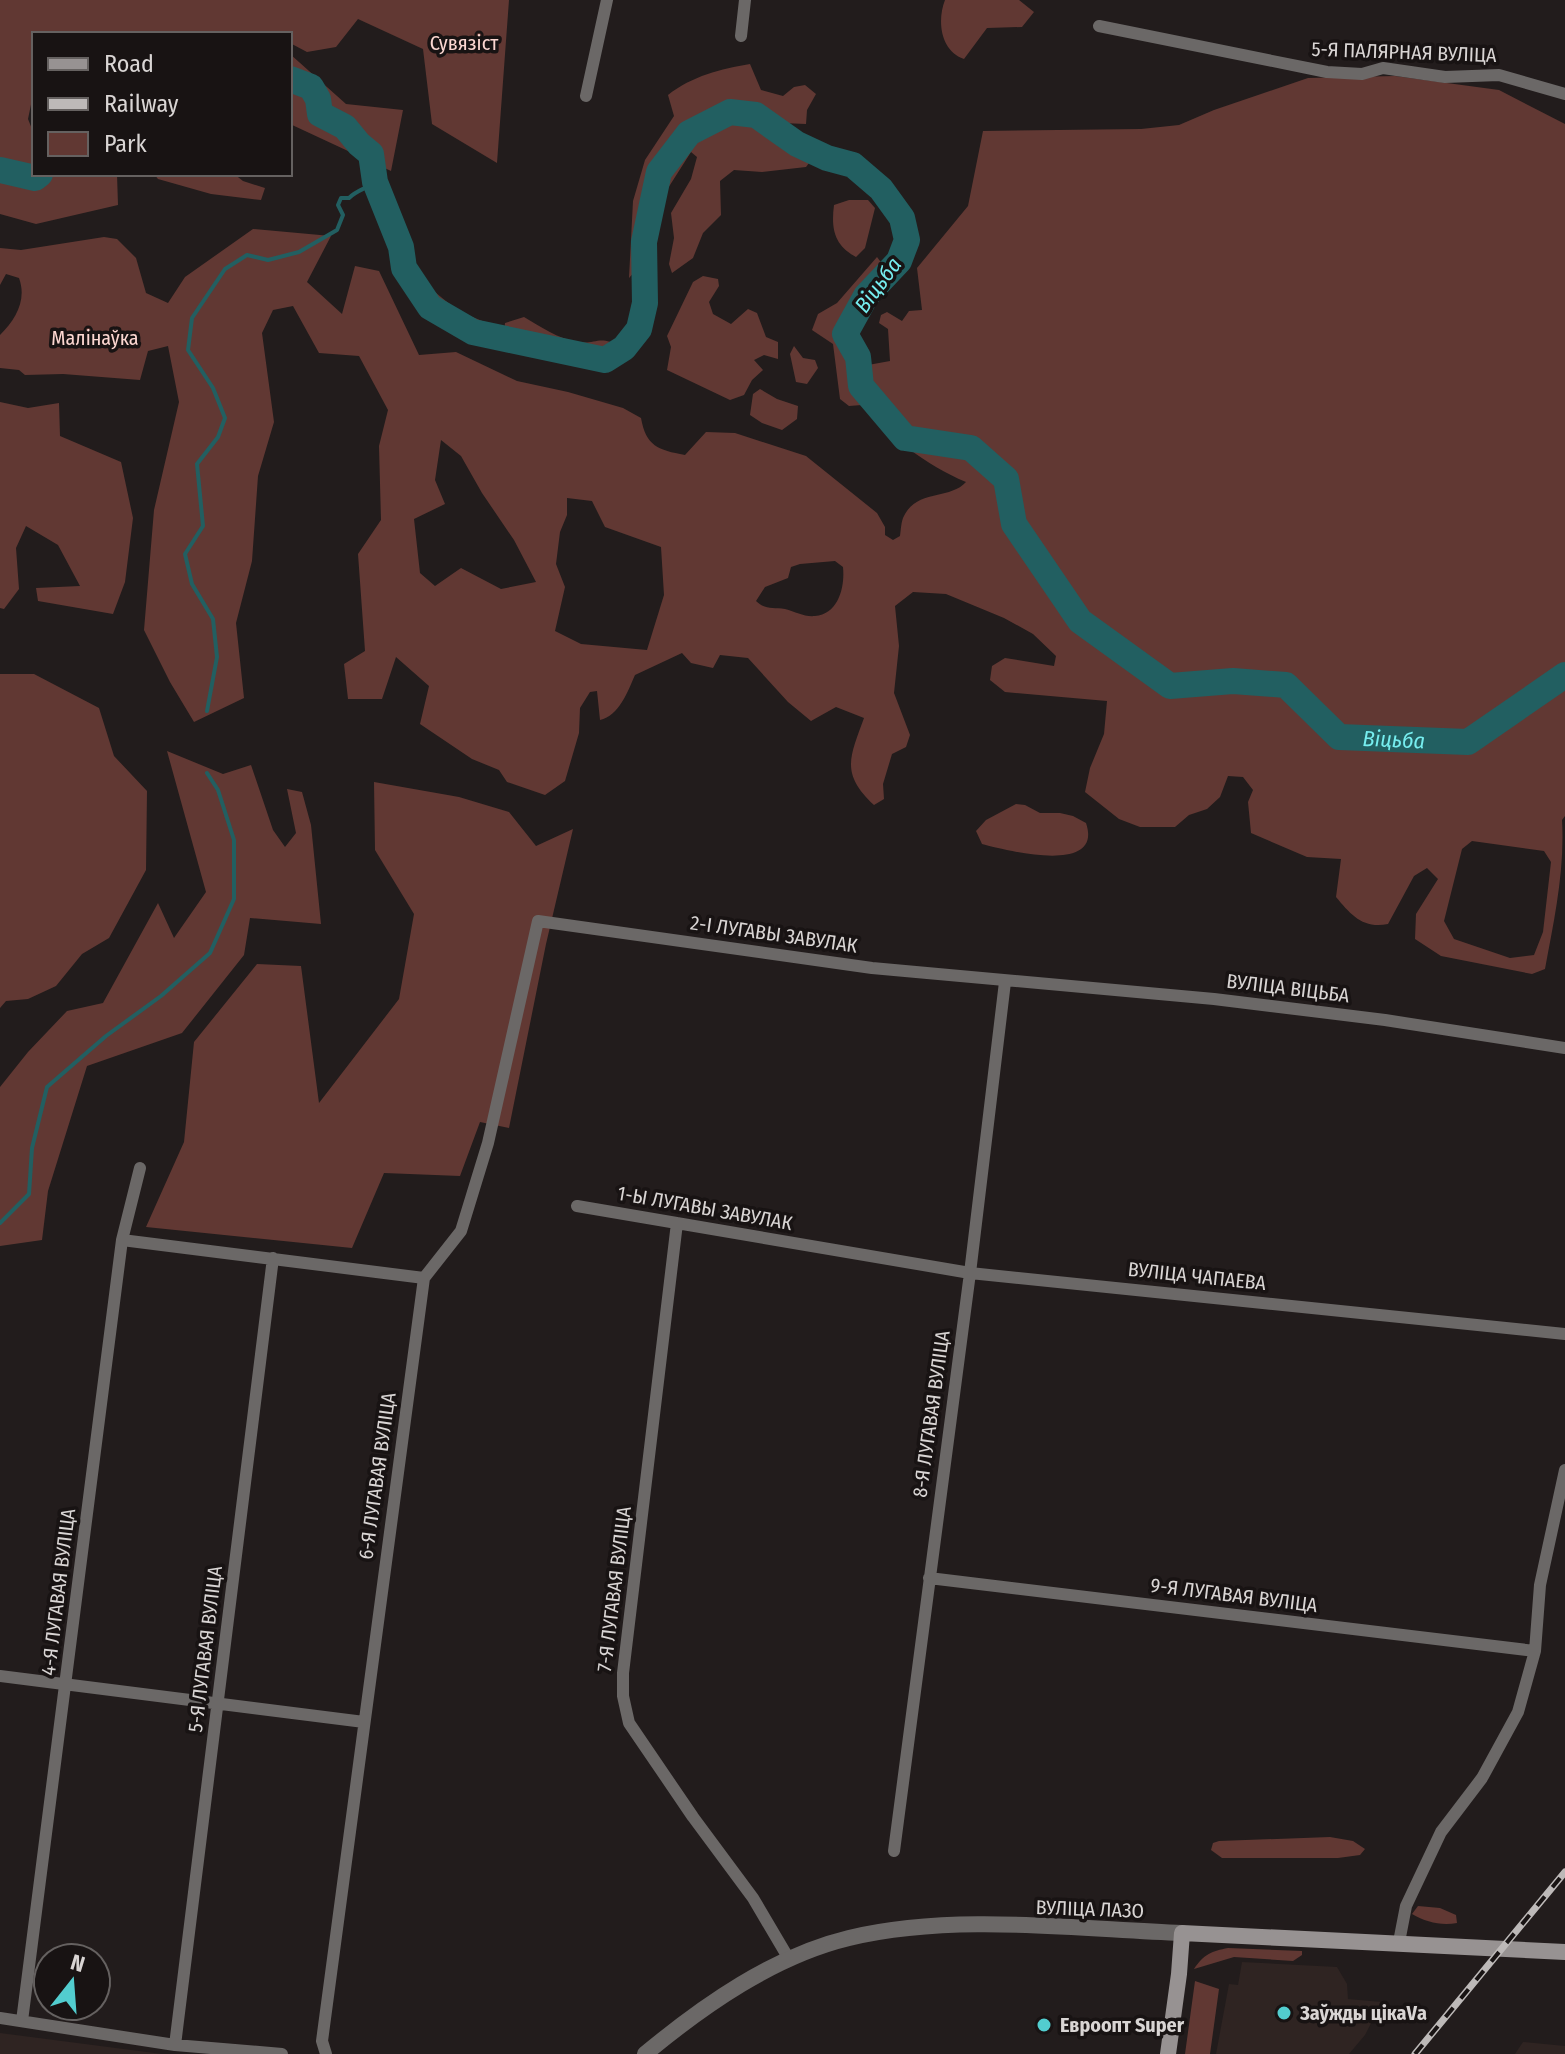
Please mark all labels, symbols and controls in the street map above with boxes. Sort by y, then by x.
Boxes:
park label: Сувязіст [430,31,499,55]
legend [32,32,292,176]
street label: 5-Я ПАЛЯРНАЯ ВУЛІЦА [1311,37,1498,67]
text: Road [104,50,154,78]
text: Railway [104,90,179,118]
text: Park [104,130,147,158]
water label: Віцьба [849,252,907,318]
park label: Малінаўка [51,326,139,350]
water label: Віцьба [1362,724,1426,754]
street label: 2-І ЛУГАВЫ ЗАВУЛАК [689,910,859,958]
street label: ВУЛІЦА ВІЦЬБА [1225,969,1351,1007]
street label: 1-Ы ЛУГАВЫ ЗАВУЛАК [616,1181,795,1235]
street label: ВУЛІЦА ЧАПАЕВА [1127,1257,1268,1295]
street label: 8-Я ЛУГАВАЯ ВУЛІЦА [907,1329,955,1499]
street label: 6-Я ЛУГАВАЯ ВУЛІЦА [353,1391,401,1561]
street label: 7-Я ЛУГАВАЯ ВУЛІЦА [592,1504,636,1673]
street label: 4-Я ЛУГАВАЯ ВУЛІЦА [36,1507,80,1677]
street label: 5-Я ЛУГАВАЯ ВУЛІЦА [183,1564,227,1734]
street label: 9-Я ЛУГАВАЯ ВУЛІЦА [1149,1573,1319,1617]
street label: ВУЛІЦА ЛАЗО [1035,1895,1145,1923]
north arrow [32,1942,112,2022]
text: N [67,1949,88,1978]
place label: Заўжды цікаVа [1299,2001,1427,2025]
marker: Заўжды цікаVа [1275,2004,1293,2022]
place label: Евроопт Super [1060,2013,1185,2037]
marker: Евроопт Super [1035,2016,1053,2034]

